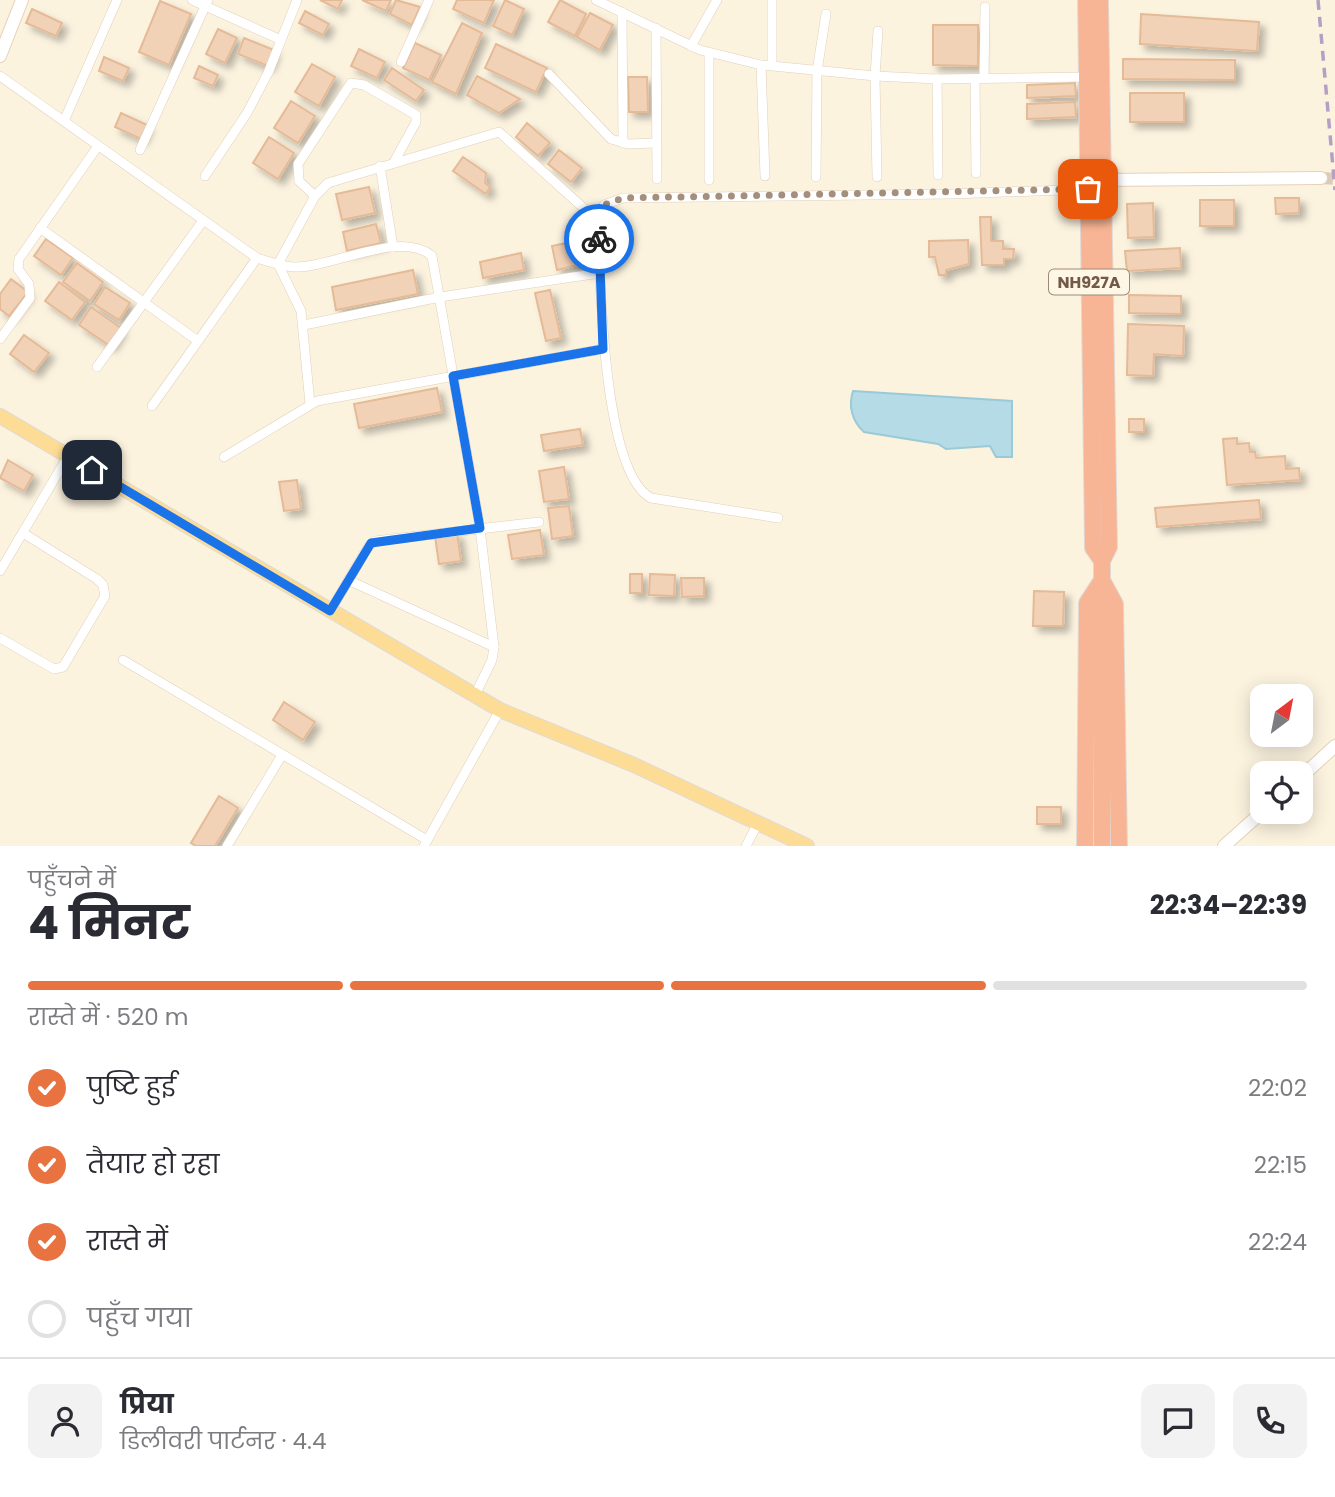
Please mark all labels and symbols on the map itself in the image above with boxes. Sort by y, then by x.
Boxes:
pin [1058,159,1118,219]
courier [564,204,634,274]
road number: NH927A [1049,270,1129,294]
pin [62,440,122,500]
north arrow [1250,684,1312,747]

